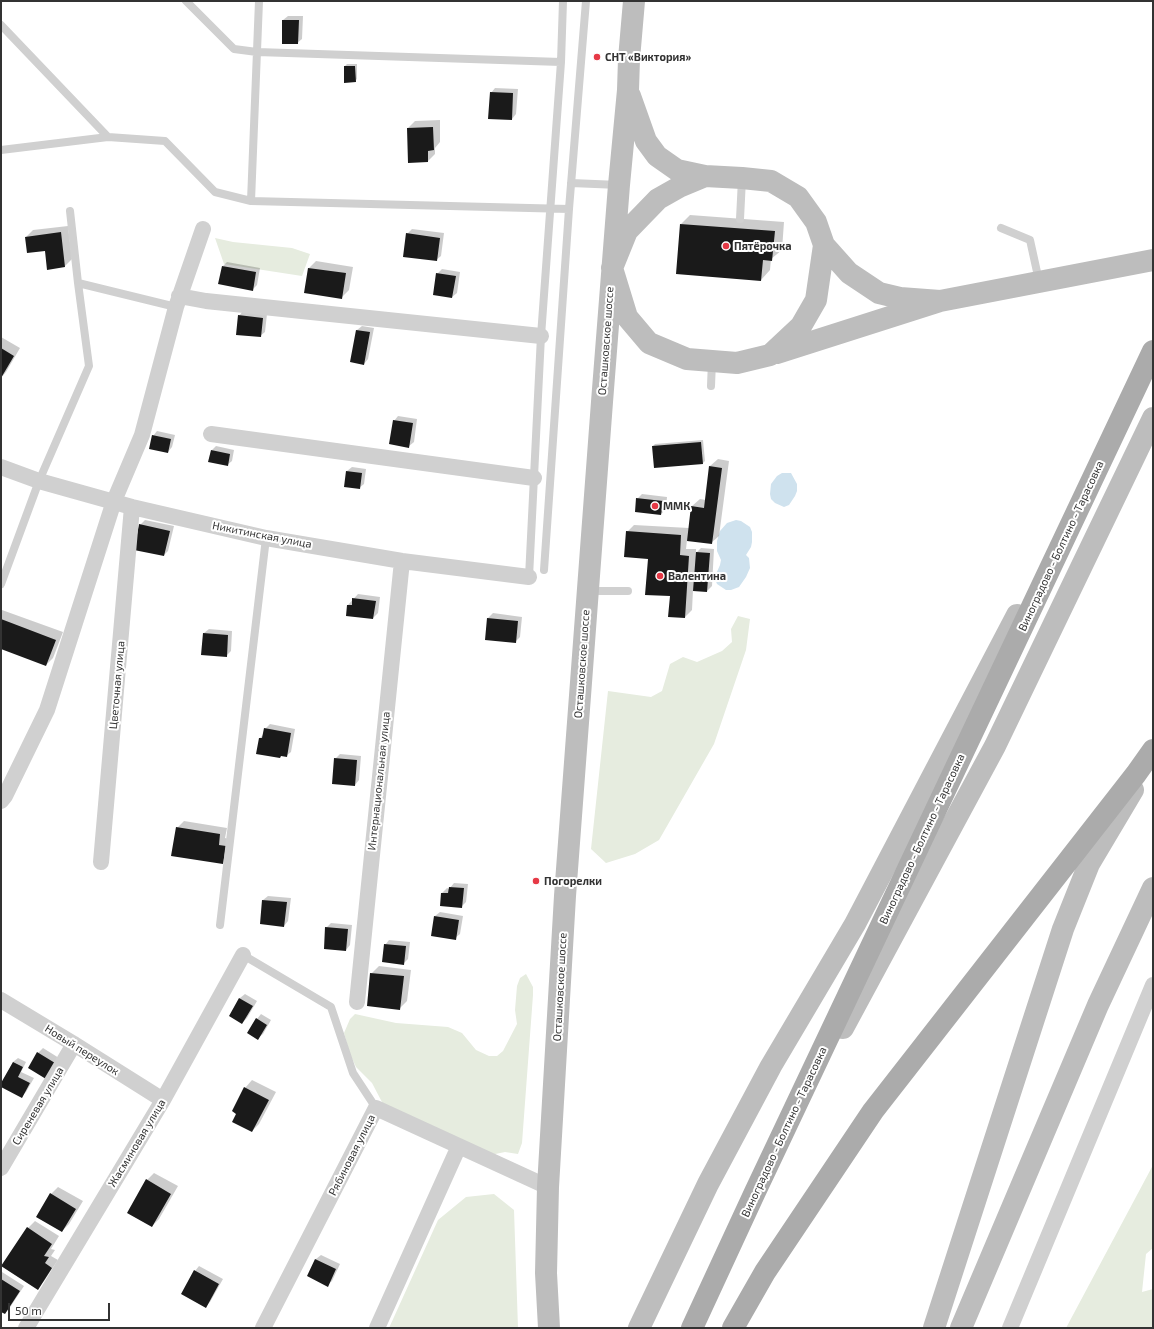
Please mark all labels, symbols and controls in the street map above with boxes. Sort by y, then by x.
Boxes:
place label: СНТ «Виктория» [605,50,691,64]
marker: СНТ «Виктория» [592,52,602,62]
place label: Пятёрочка [734,239,792,253]
marker: Пятёрочка [721,241,731,251]
street label: Осташковское шоссе [596,286,616,396]
street label: Виноградово - Болтино - Тарасовка [1016,459,1106,633]
place label: ММК [663,499,690,513]
marker: ММК [650,501,660,511]
street label: Никитинская улица [211,519,313,551]
place label: Валентина [668,569,726,583]
marker: Валентина [655,571,665,581]
street label: Осташковское шоссе [572,609,592,719]
street label: Цветочная улица [107,640,127,730]
street label: Интернациональная улица [365,711,393,851]
street label: Виноградово - Болтино - Тарасовка [877,752,967,926]
place label: Погорелки [544,874,602,888]
marker: Погорелки [531,876,541,886]
street label: Осташковское шоссе [551,932,569,1042]
street label: Новый переулок [42,1022,122,1078]
street label: Виноградово - Болтино - Тарасовка [739,1045,829,1219]
street label: Сиреневая улица [9,1065,67,1147]
street label: Жасминовая улица [106,1097,168,1189]
street label: Рябиновая улица [326,1112,378,1198]
scale bar [10,1295,112,1321]
text: 50 m [15,1303,42,1317]

